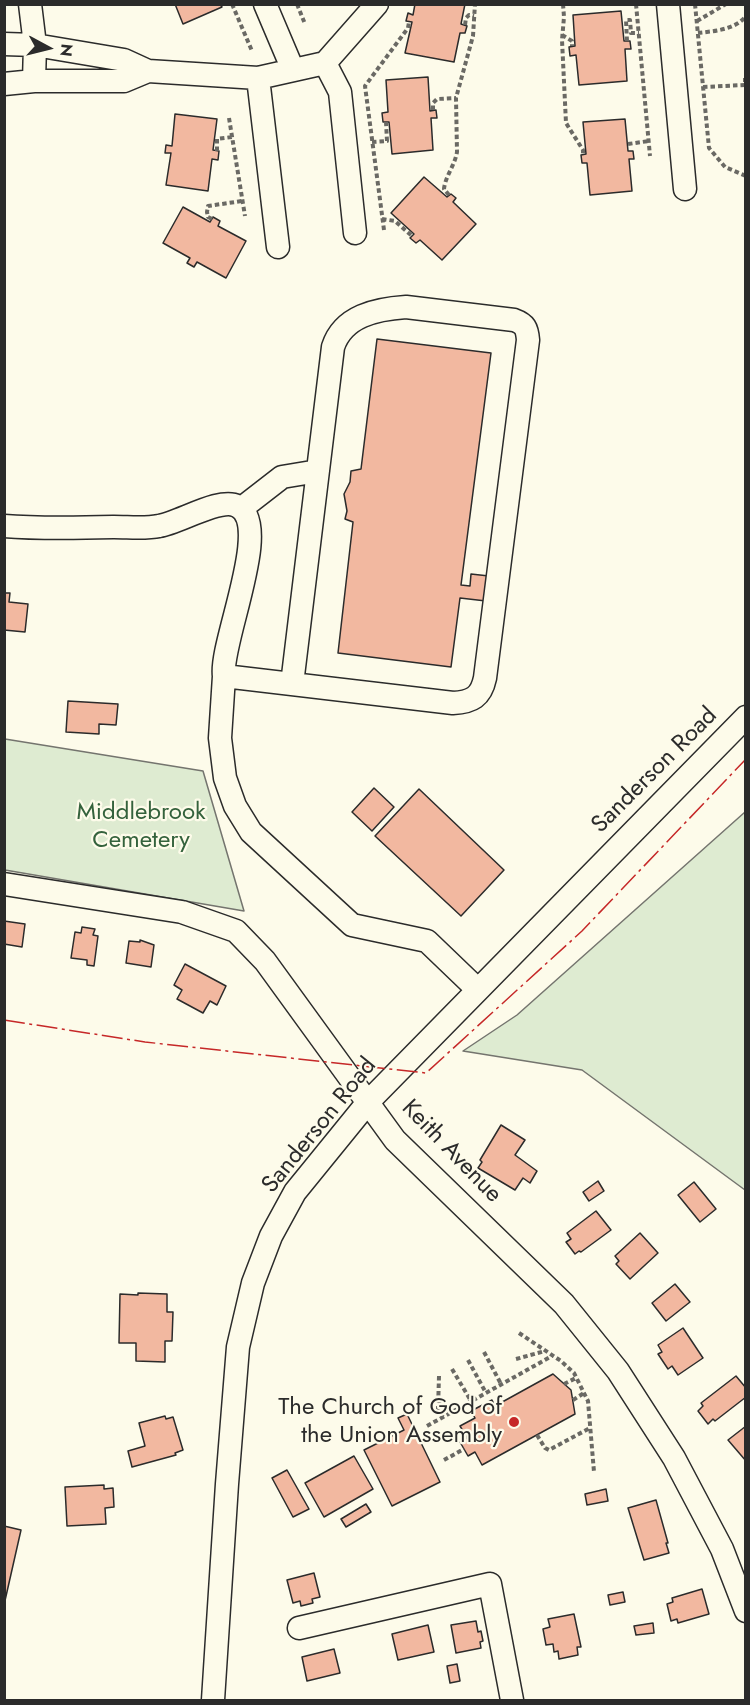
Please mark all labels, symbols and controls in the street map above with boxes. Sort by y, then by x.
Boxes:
north arrow [18,18,78,78]
text: N [54,43,79,58]
street label: Sanderson Road [586,702,724,840]
park label: Middlebrook Cemetery [76,799,206,855]
street label: Sanderson Road [257,1052,383,1200]
street label: Keith Avenue [395,1095,507,1209]
place label: The Church of God of the Union Assembly [278,1394,502,1450]
marker: The Church of God of the Union Assembly [507,1415,521,1429]

